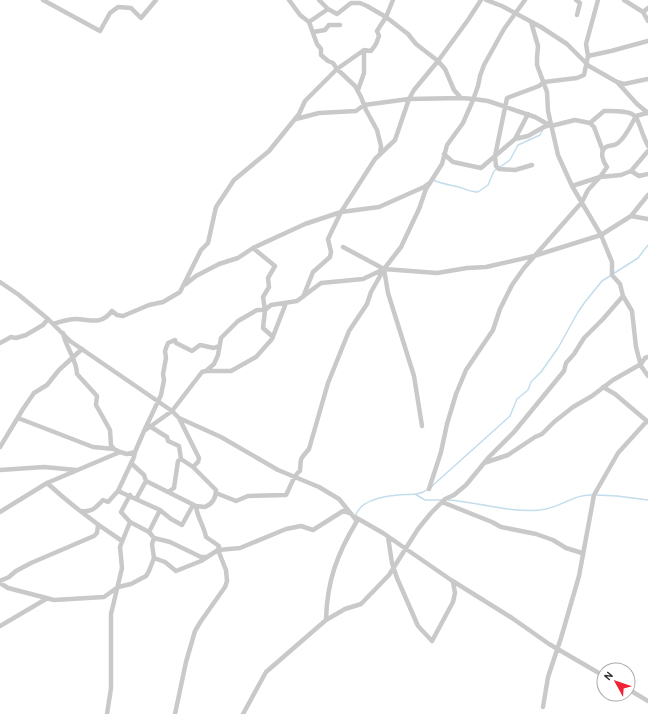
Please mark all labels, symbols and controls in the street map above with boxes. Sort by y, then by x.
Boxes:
north arrow [596,662,636,702]
text: N [601,669,616,683]

